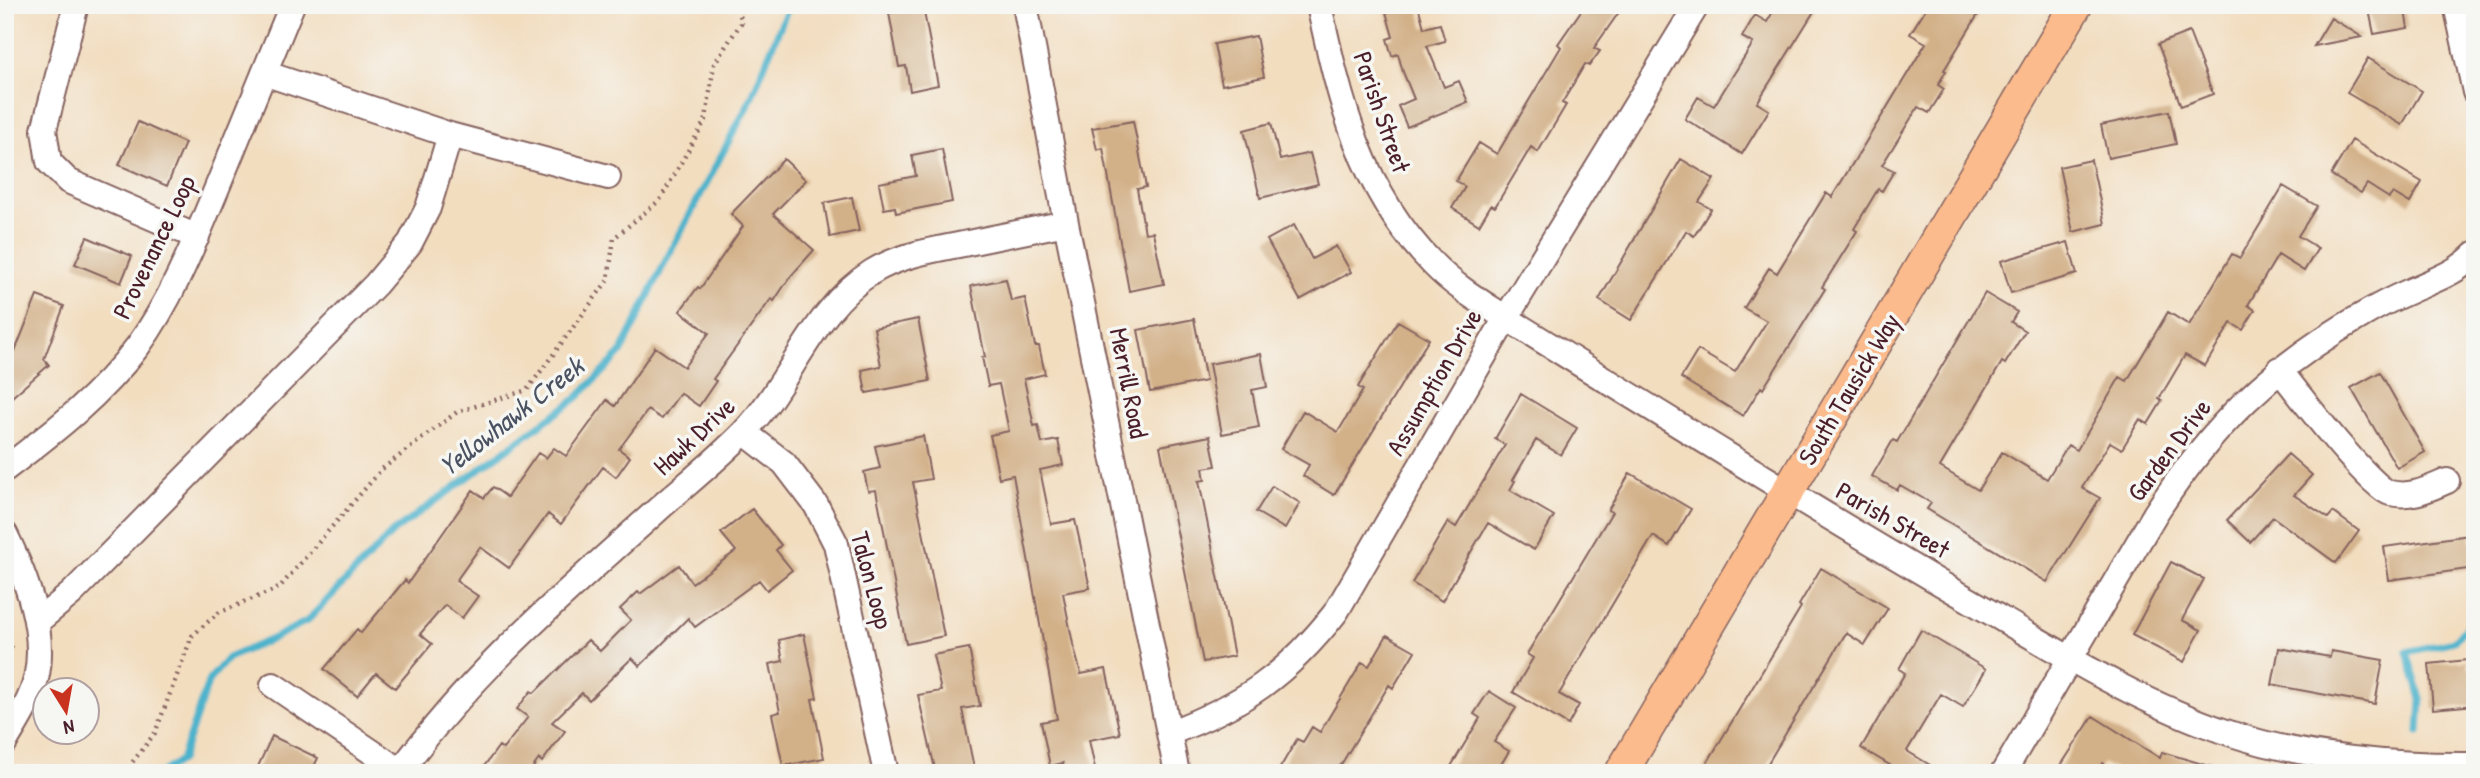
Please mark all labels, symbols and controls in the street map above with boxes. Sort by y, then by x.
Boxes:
street label: Parish Street [1345,47,1420,178]
street label: Provenance Loop [104,169,203,324]
street label: Assumption Drive [1377,302,1490,461]
street label: South Tausick Way [1789,306,1908,471]
street label: Merrill Road [1102,325,1157,441]
water label: Yellowhawk Creek [431,346,593,484]
street label: Hawk Drive [645,389,742,483]
street label: Garden Drive [2119,391,2219,508]
street label: Parish Street [1830,473,1957,567]
street label: Talon Loop [843,527,902,632]
north arrow [32,676,102,746]
text: N [62,714,77,741]

